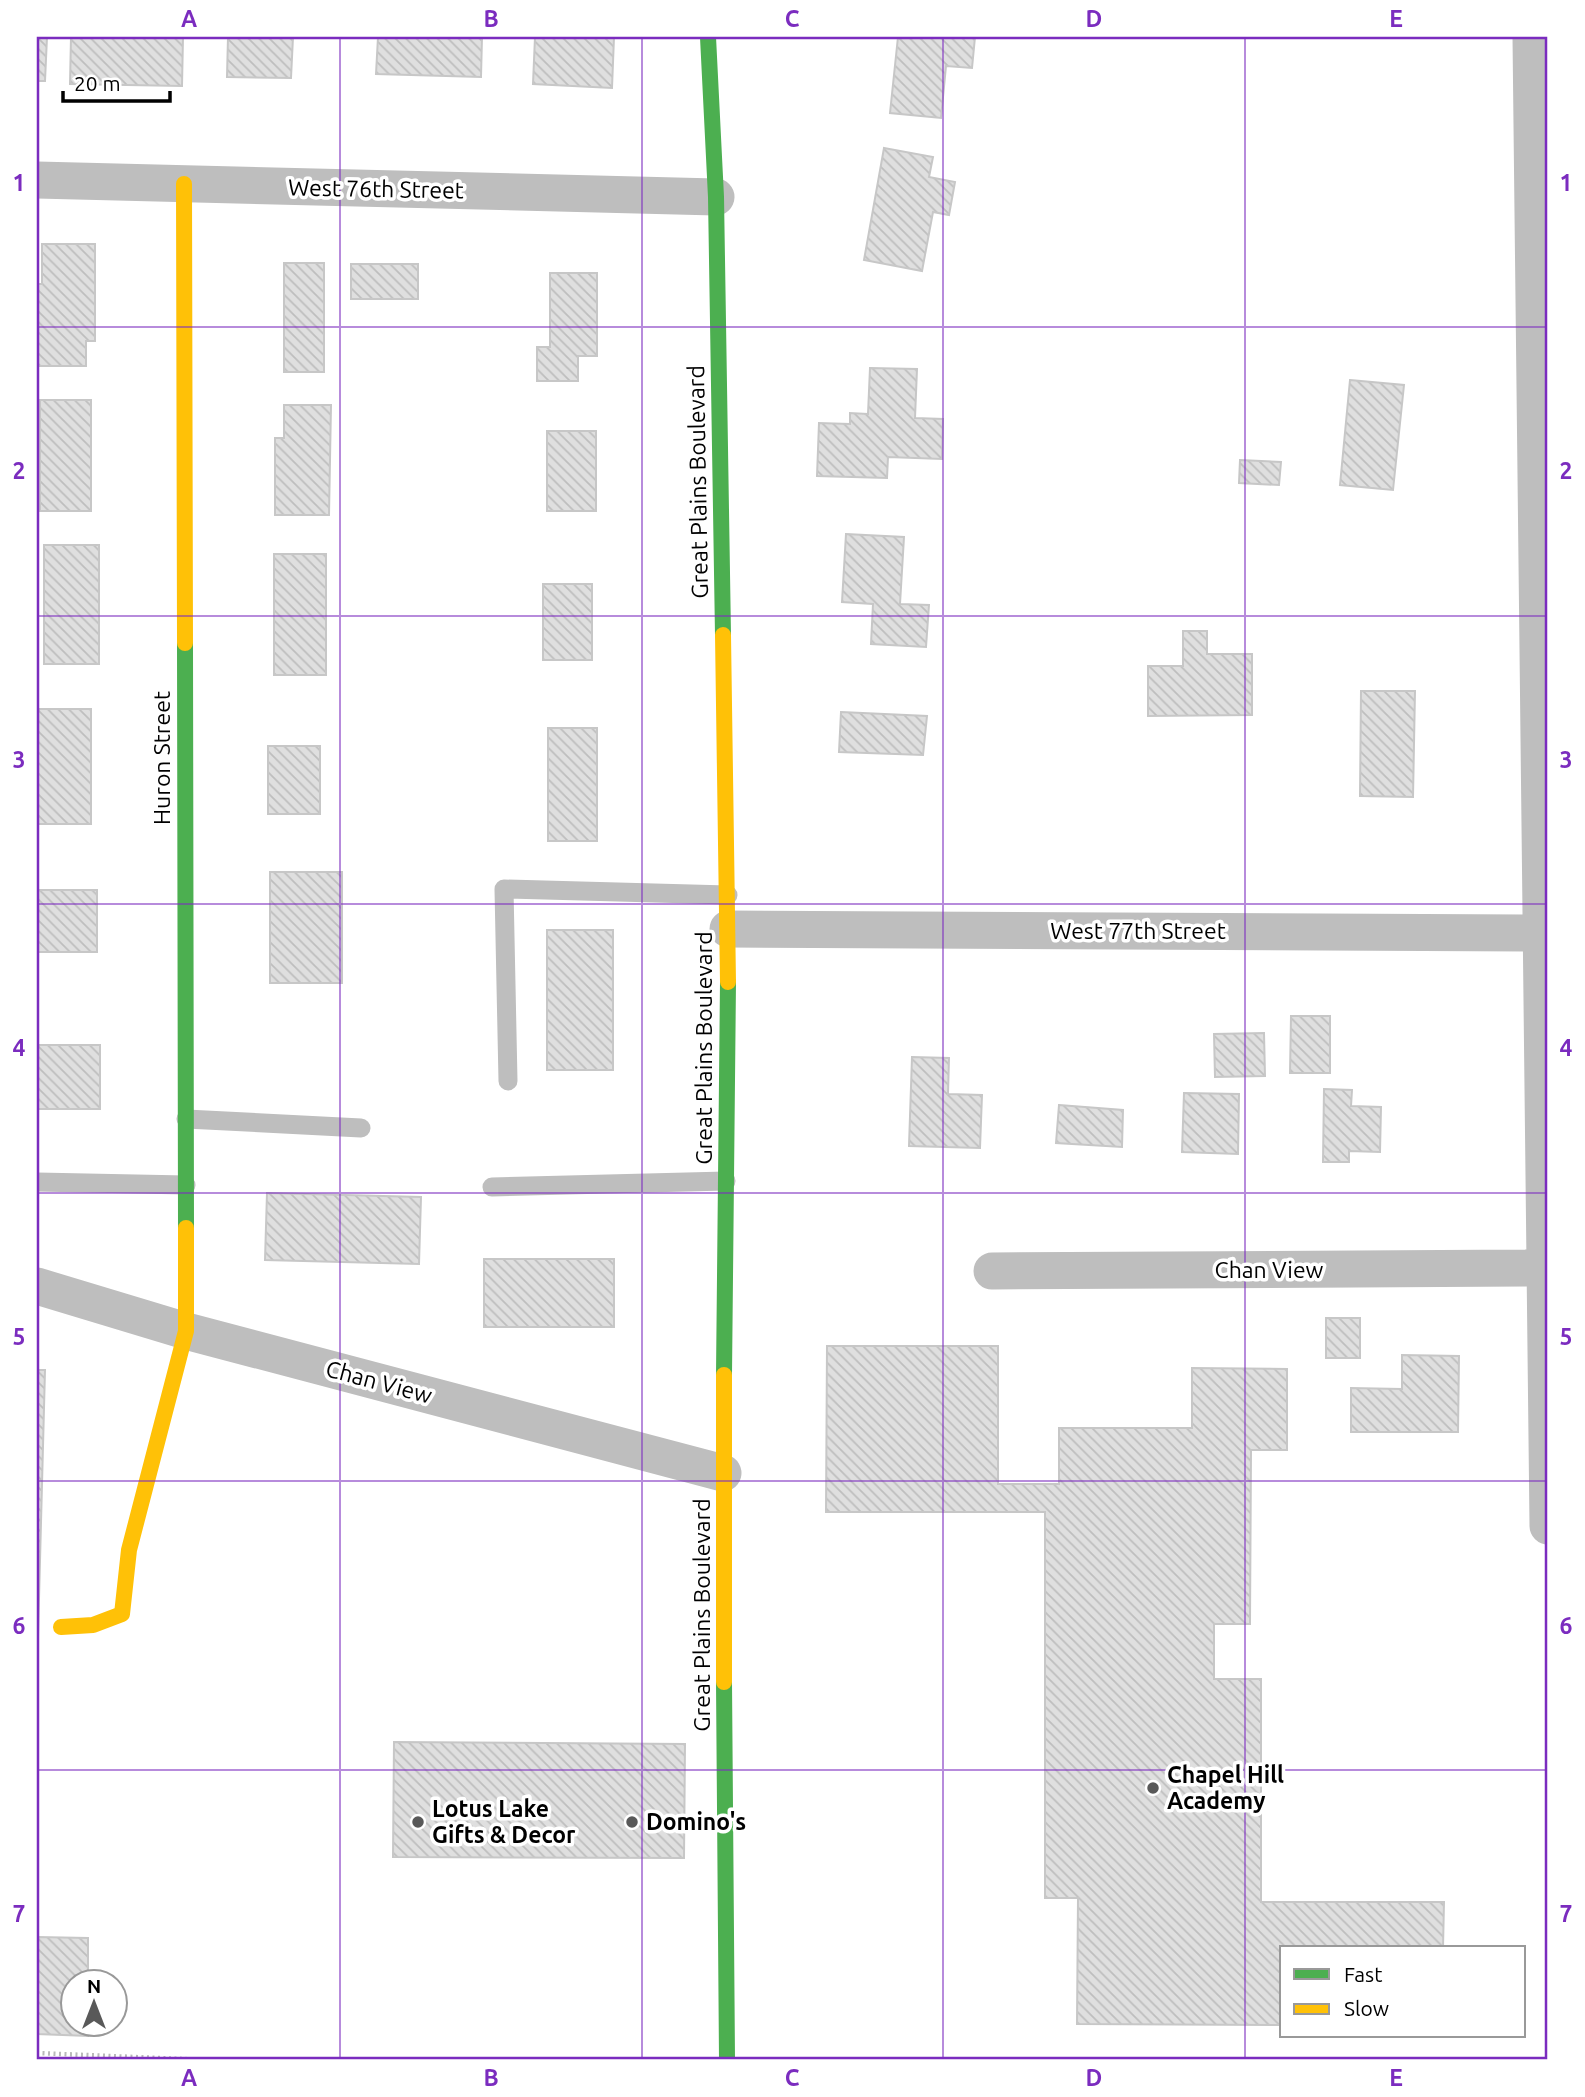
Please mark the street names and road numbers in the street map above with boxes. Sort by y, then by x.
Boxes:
street label: West 76th Street [288,174,464,203]
street label: Great Plains Boulevard [683,365,712,599]
street label: Huron Street [149,691,174,825]
street label: West 77th Street [1050,918,1226,943]
street label: Great Plains Boulevard [691,931,716,1165]
street label: Chan View [1215,1257,1324,1282]
street label: Chan View [323,1355,435,1408]
street label: Great Plains Boulevard [689,1498,714,1732]

